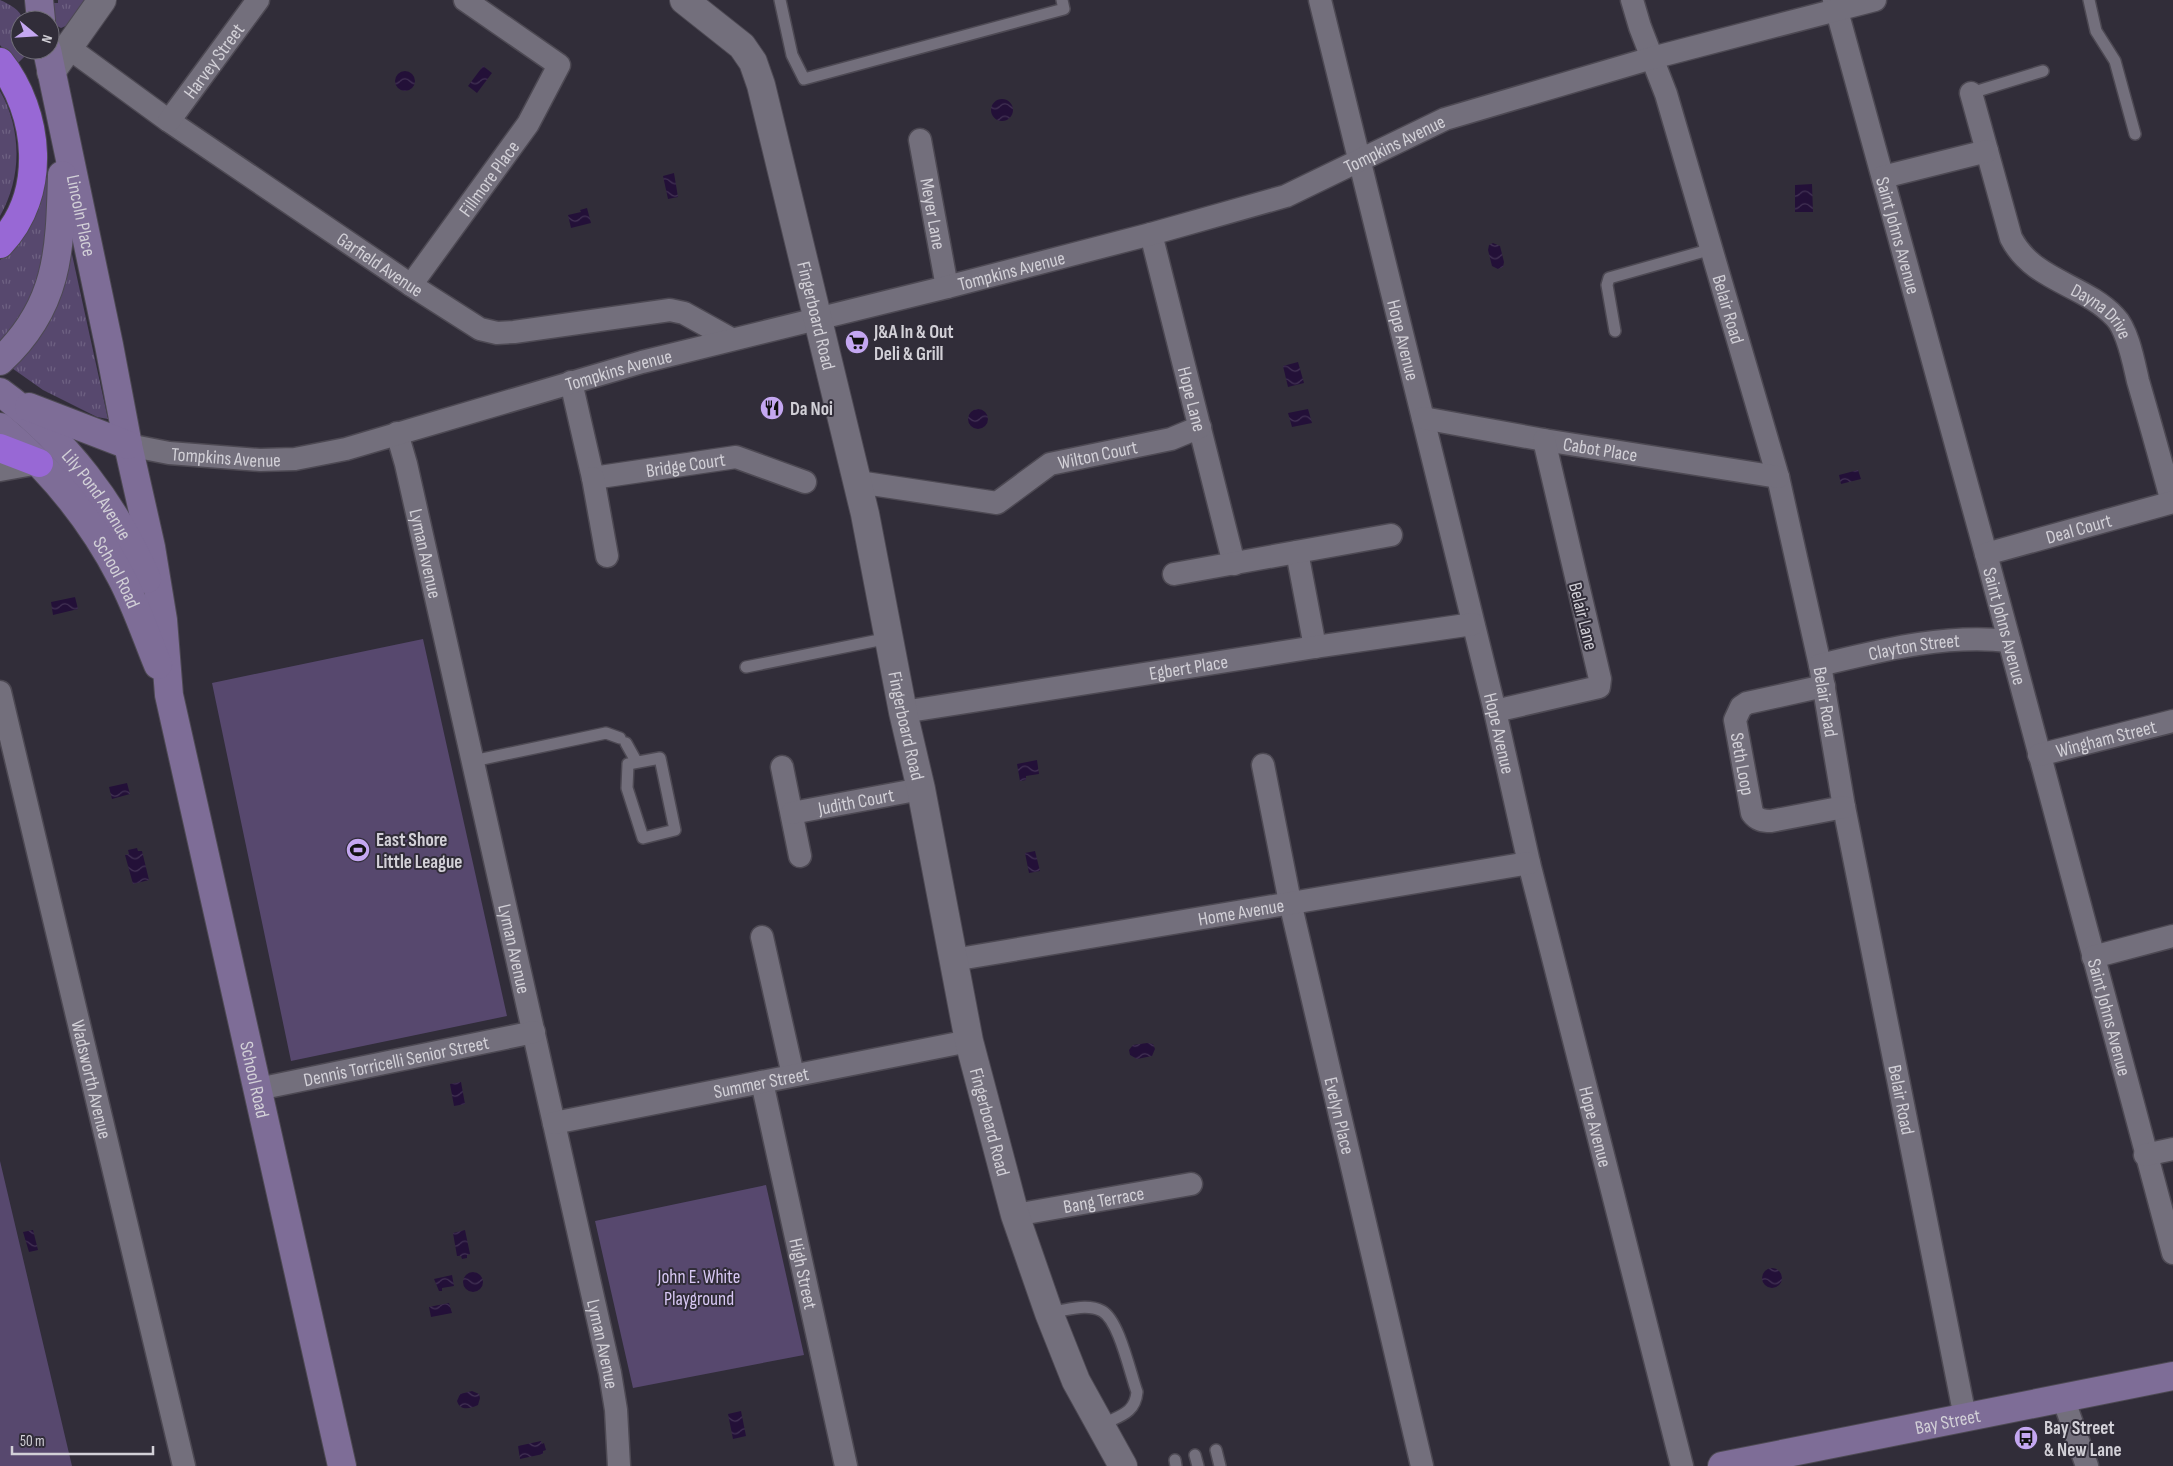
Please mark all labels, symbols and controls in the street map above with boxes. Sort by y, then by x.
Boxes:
north arrow [10,10,60,60]
street label: Harvey Street [179,19,250,104]
text: N [38,33,56,45]
street label: Tompkins Avenue [1341,111,1449,179]
street label: Fillmore Place [455,137,525,222]
street label: Lincoln Place [61,173,100,259]
street label: Saint Johns Avenue [1870,175,1924,297]
street label: Meyer Lane [914,176,950,252]
street label: Garfield Avenue [332,228,427,303]
street label: Tompkins Avenue [956,247,1068,297]
street label: Fingerboard Road [791,259,840,372]
street label: Belair Road [1706,272,1748,347]
street label: Dayna Drive [2067,279,2136,343]
street label: Hope Avenue [1381,297,1423,383]
place label: J&A In & Out Deli & Grill [873,321,954,366]
supermarket icon: J&A In & Out Deli & Grill [844,329,870,355]
street label: Tompkins Avenue [563,345,675,397]
street label: Hope Lane [1172,364,1210,434]
restaurant icon: Da Noi [759,395,785,421]
place label: Da Noi [790,398,833,421]
street label: Cabot Place [1561,433,1639,468]
street label: Wilton Court [1056,436,1140,475]
street label: Tompkins Avenue [170,443,281,473]
street label: Lily Pond Avenue [56,445,136,544]
street label: Bridge Court [645,449,727,483]
street label: Lyman Avenue [403,507,446,601]
street label: Deal Court [2043,510,2115,550]
street label: School Road [88,533,144,612]
street label: Saint Johns Avenue [1977,565,2030,688]
street label: Belair Lane [1563,580,1602,653]
street label: Clayton Street [1866,630,1961,666]
street label: Egbert Place [1148,651,1230,686]
street label: Belair Road [1808,665,1842,739]
street label: Fingerboard Road [882,670,929,783]
street label: Hope Avenue [1478,691,1519,776]
street label: Wingham Street [2054,716,2159,763]
street label: Seth Loop [1725,731,1759,797]
street label: Judith Court [815,784,896,821]
place label: East Shore Little League [376,829,463,874]
sports icon: East Shore Little League [345,837,371,863]
street label: Home Avenue [1196,894,1286,932]
street label: Lyman Avenue [492,902,535,996]
street label: Saint Johns Avenue [2082,956,2135,1079]
street label: Wadsworth Avenue [65,1018,116,1141]
street label: Dennis Torricelli Senior Street [302,1032,491,1092]
street label: School Road [234,1039,274,1120]
street label: Summer Street [712,1063,811,1104]
street label: Belair Road [1882,1063,1919,1137]
street label: Fingerboard Road [964,1066,1014,1179]
street label: Evelyn Place [1318,1075,1359,1157]
street label: Hope Avenue [1573,1084,1616,1170]
street label: Bang Terrace [1062,1182,1146,1219]
street label: High Street [783,1236,821,1312]
park label: John E. White Playground [657,1266,740,1311]
street label: Lyman Avenue [581,1297,622,1391]
street label: Bay Street [1913,1405,1983,1440]
place label: Bay Street & New Lane [2044,1417,2122,1462]
scale bar [12,1424,154,1456]
bus stop icon: Bay Street & New Lane [2013,1425,2039,1451]
text: 50 m [20,1432,45,1451]

